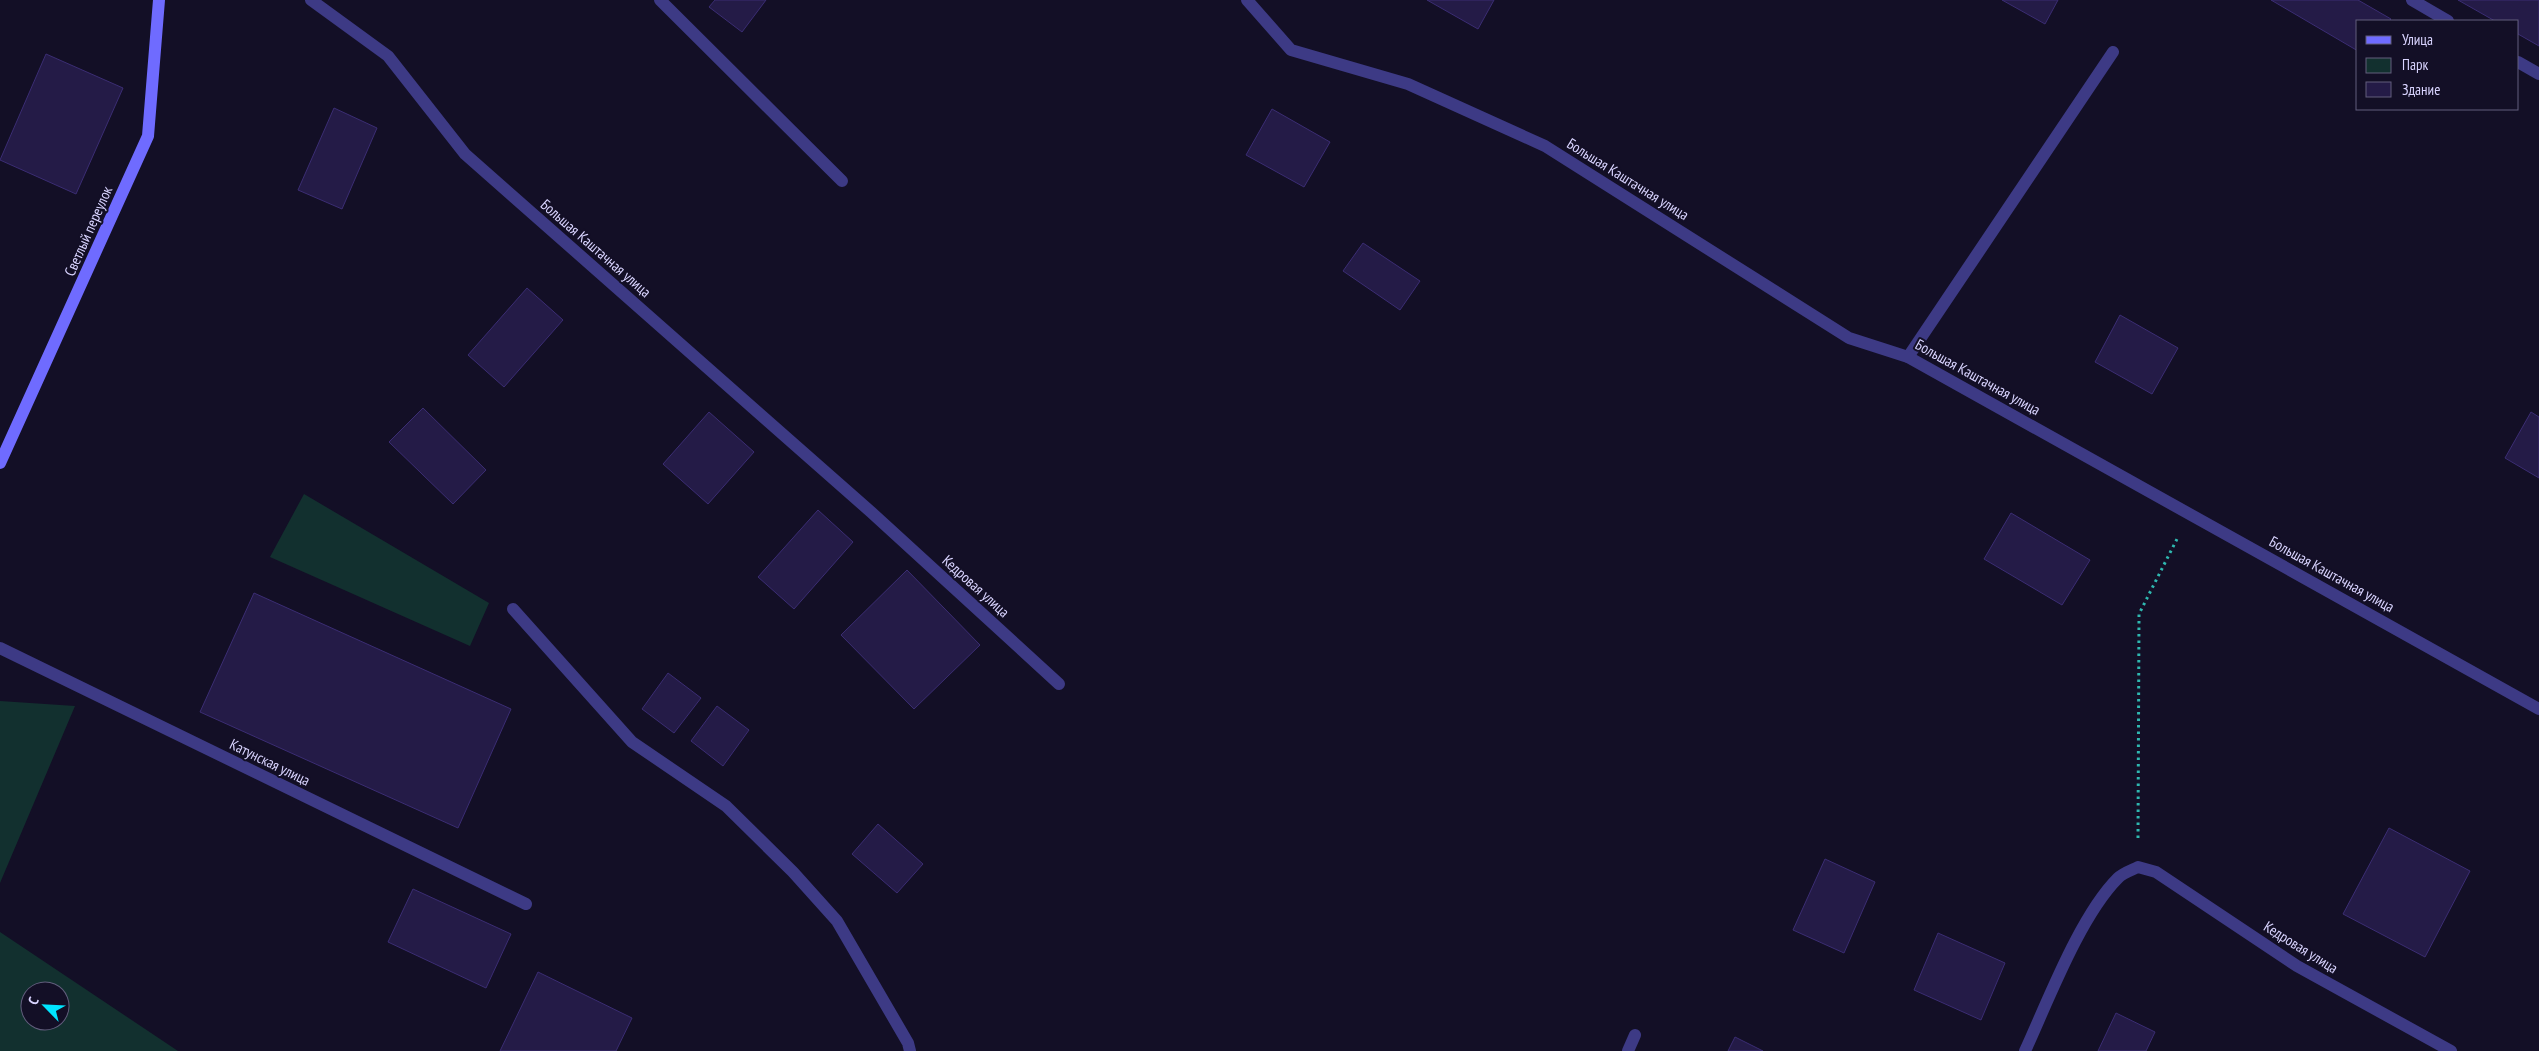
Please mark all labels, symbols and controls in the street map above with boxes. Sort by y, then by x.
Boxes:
legend [2356,20,2519,110]
text: Улица [2402,30,2433,49]
text: Парк [2402,55,2428,74]
text: Здание [2402,80,2440,99]
street label: Большая Каштачная улица [1564,134,1692,224]
street label: Светлый переулок [60,183,116,279]
street label: Большая Каштачная улица [537,195,655,301]
street label: Большая Каштачная улица [1912,335,2044,419]
street label: Большая Каштачная улица [2266,532,2398,616]
street label: Кедровая улица [938,551,1014,621]
street label: Катунская улица [227,734,313,790]
street label: Кедровая улица [2260,917,2342,977]
north arrow [20,981,70,1031]
text: С [24,994,43,1007]

